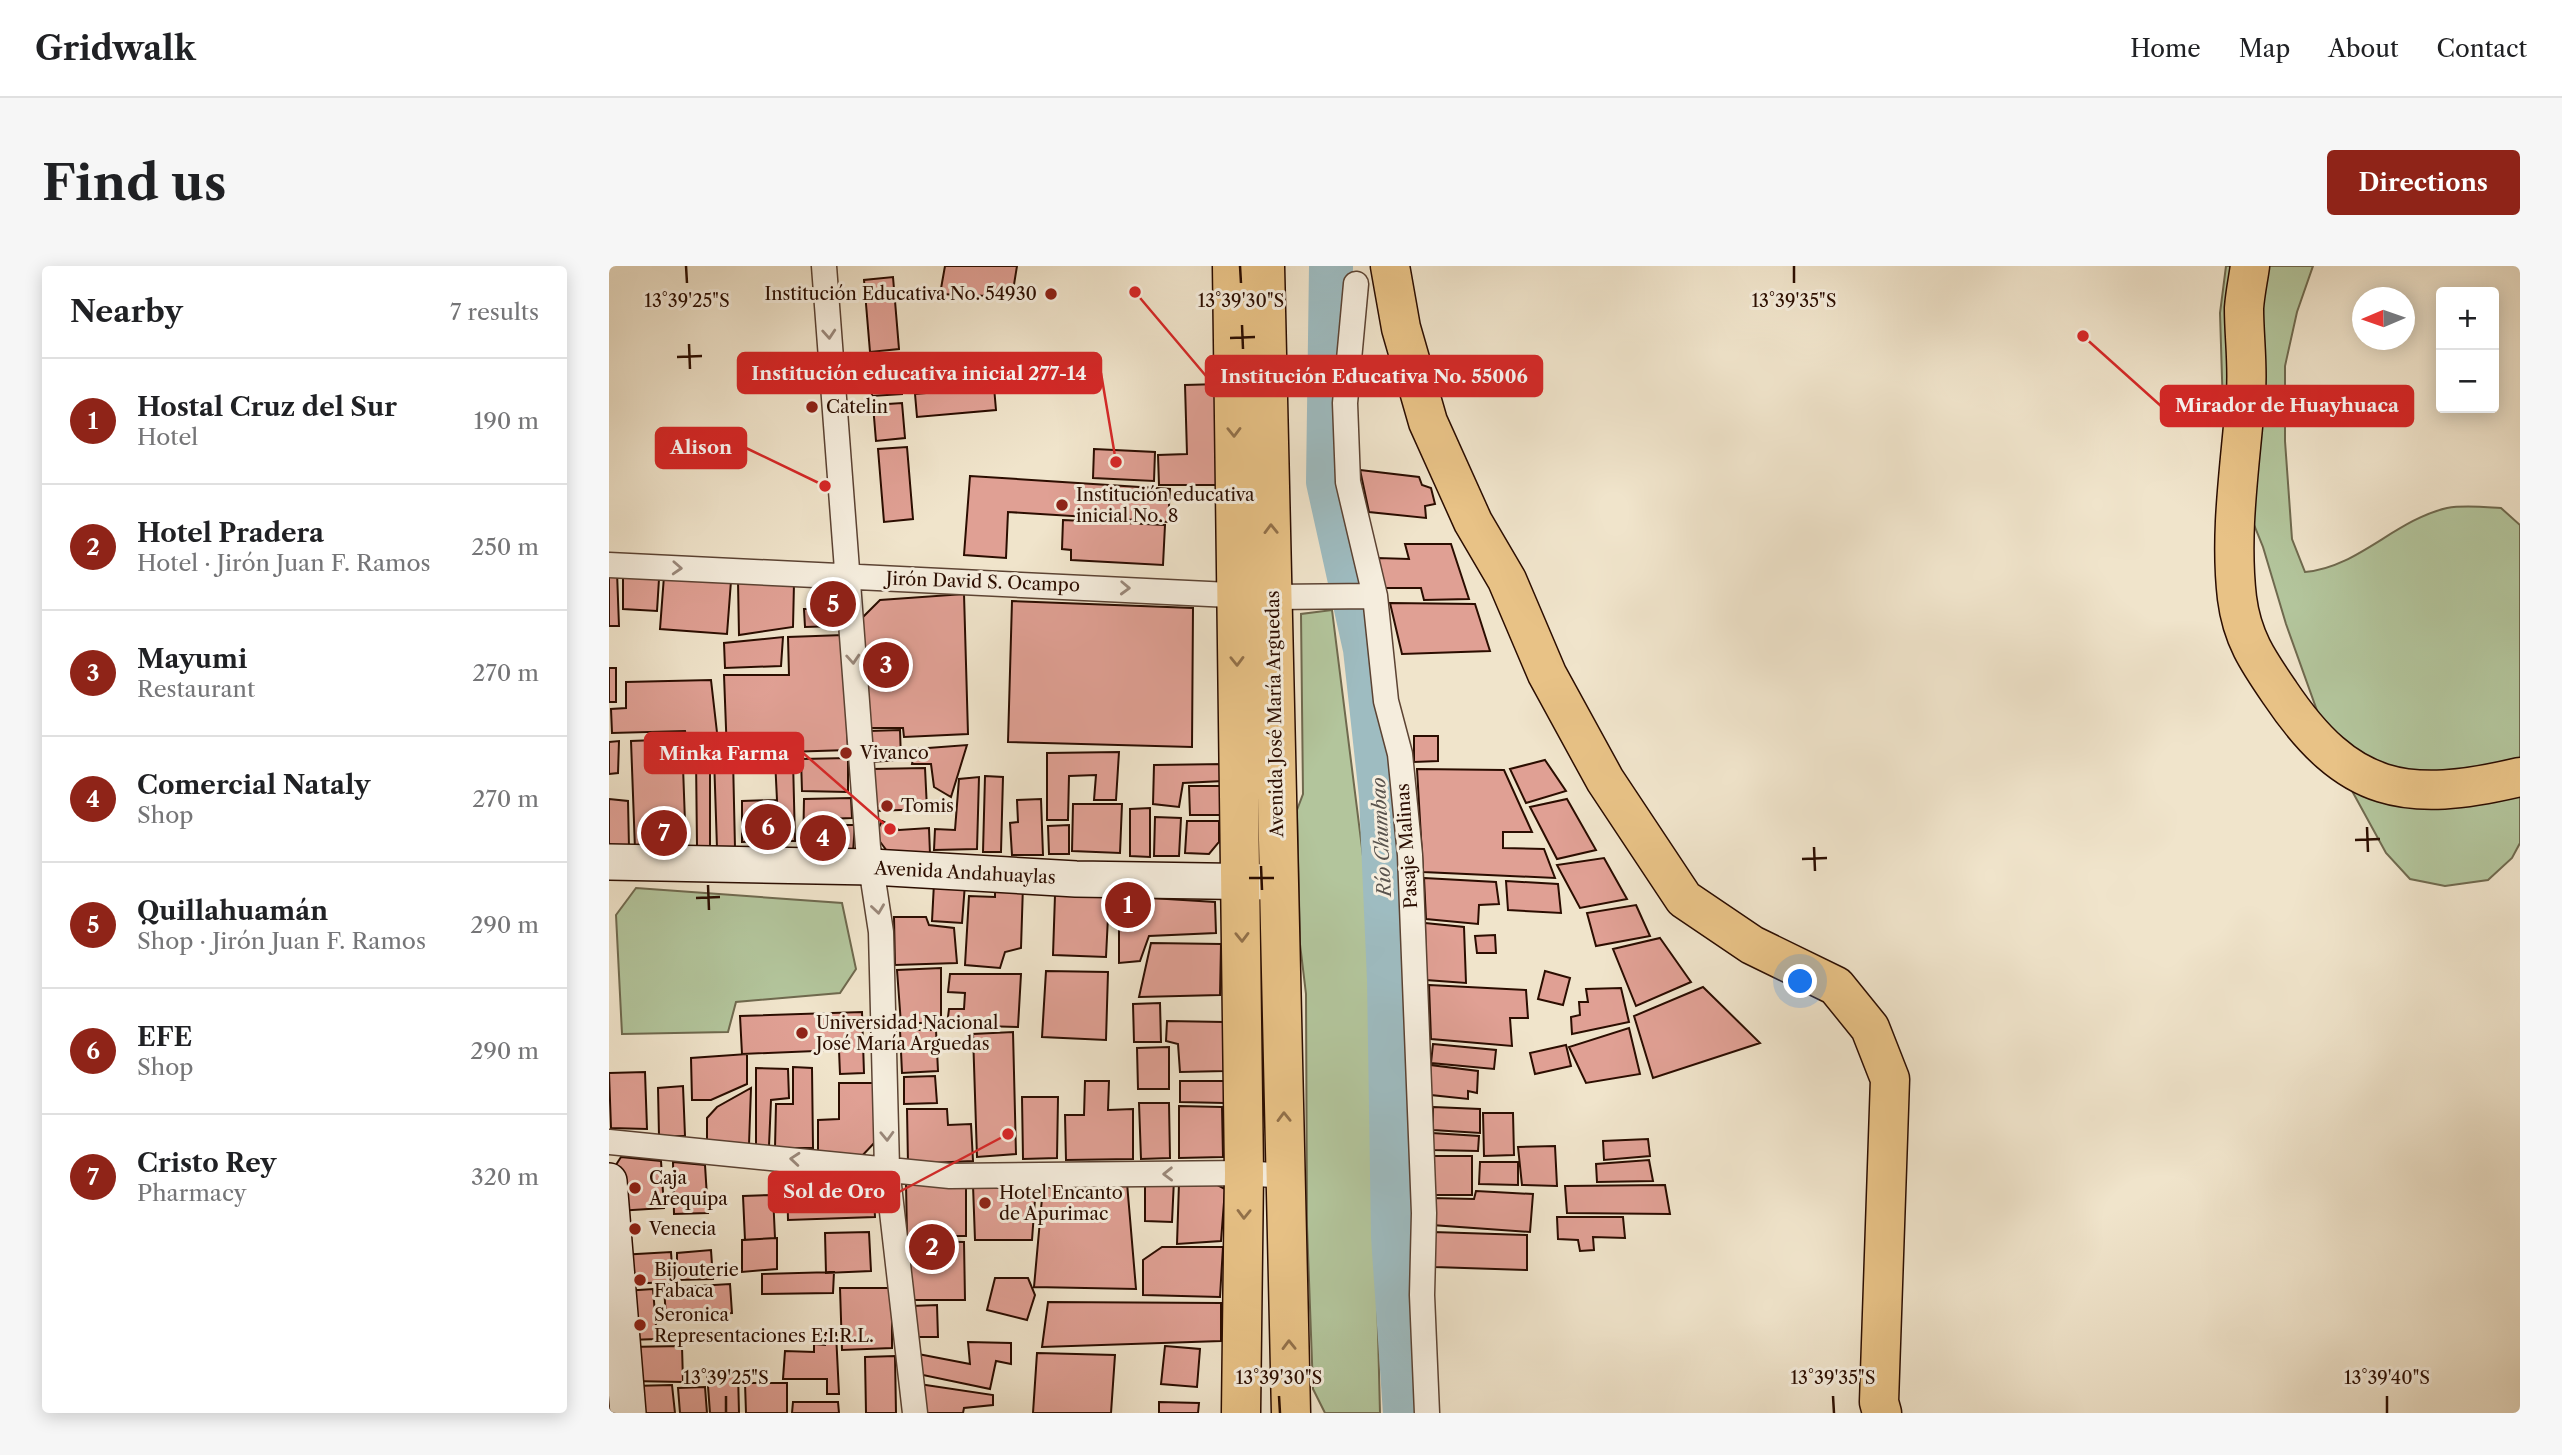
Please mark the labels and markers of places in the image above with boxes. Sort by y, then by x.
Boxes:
place label: Institución Educativa No. 54930 [765,283,1037,305]
marker: Institución Educativa No. 54930 [1043,286,1059,302]
callout: Institución educativa inicial 277-14 [738,353,1101,393]
callout: Institución Educativa No. 55006 [1206,356,1542,396]
callout: Mirador de Huayhuaca [2161,386,2413,426]
place label: Catelin [826,396,888,418]
marker: Catelin [804,399,820,415]
callout: Alison [656,428,746,468]
place label: Institución educativa inicial No. 8 [1076,484,1255,527]
marker: Institución educativa inicial No. 8 [1054,497,1070,513]
pin: 5 [810,578,856,630]
pin: 3 [863,639,909,691]
callout: Minka Farma [645,733,803,773]
place label: Vivanco [859,742,929,764]
marker: Vivanco [838,745,854,761]
place label: Tomis [901,795,954,817]
marker: Tomis [879,798,895,814]
pin: 6 [745,801,791,853]
pin: 7 [641,807,687,859]
pin: 4 [800,812,846,864]
pin: 1 [1105,879,1151,931]
place label: Universidad Nacional José María Arguedas [813,1012,998,1055]
marker: Universidad Nacional José María Arguedas [794,1025,810,1041]
place label: Caja Arequipa [648,1167,728,1210]
callout: Sol de Oro [769,1172,899,1212]
marker: Caja Arequipa [627,1180,643,1196]
place label: Hotel Encanto de Apurimac [999,1182,1123,1225]
marker: Hotel Encanto de Apurimac [977,1195,993,1211]
place label: Venecia [648,1218,717,1240]
marker: Venecia [627,1221,643,1237]
pin: 2 [909,1221,955,1273]
place label: Bijouterie Fabaca [654,1259,739,1302]
marker: Bijouterie Fabaca [632,1272,648,1288]
place label: Seronica Representaciones E.I.R.L. [654,1304,874,1347]
marker: Seronica Representaciones E.I.R.L. [632,1317,648,1333]

